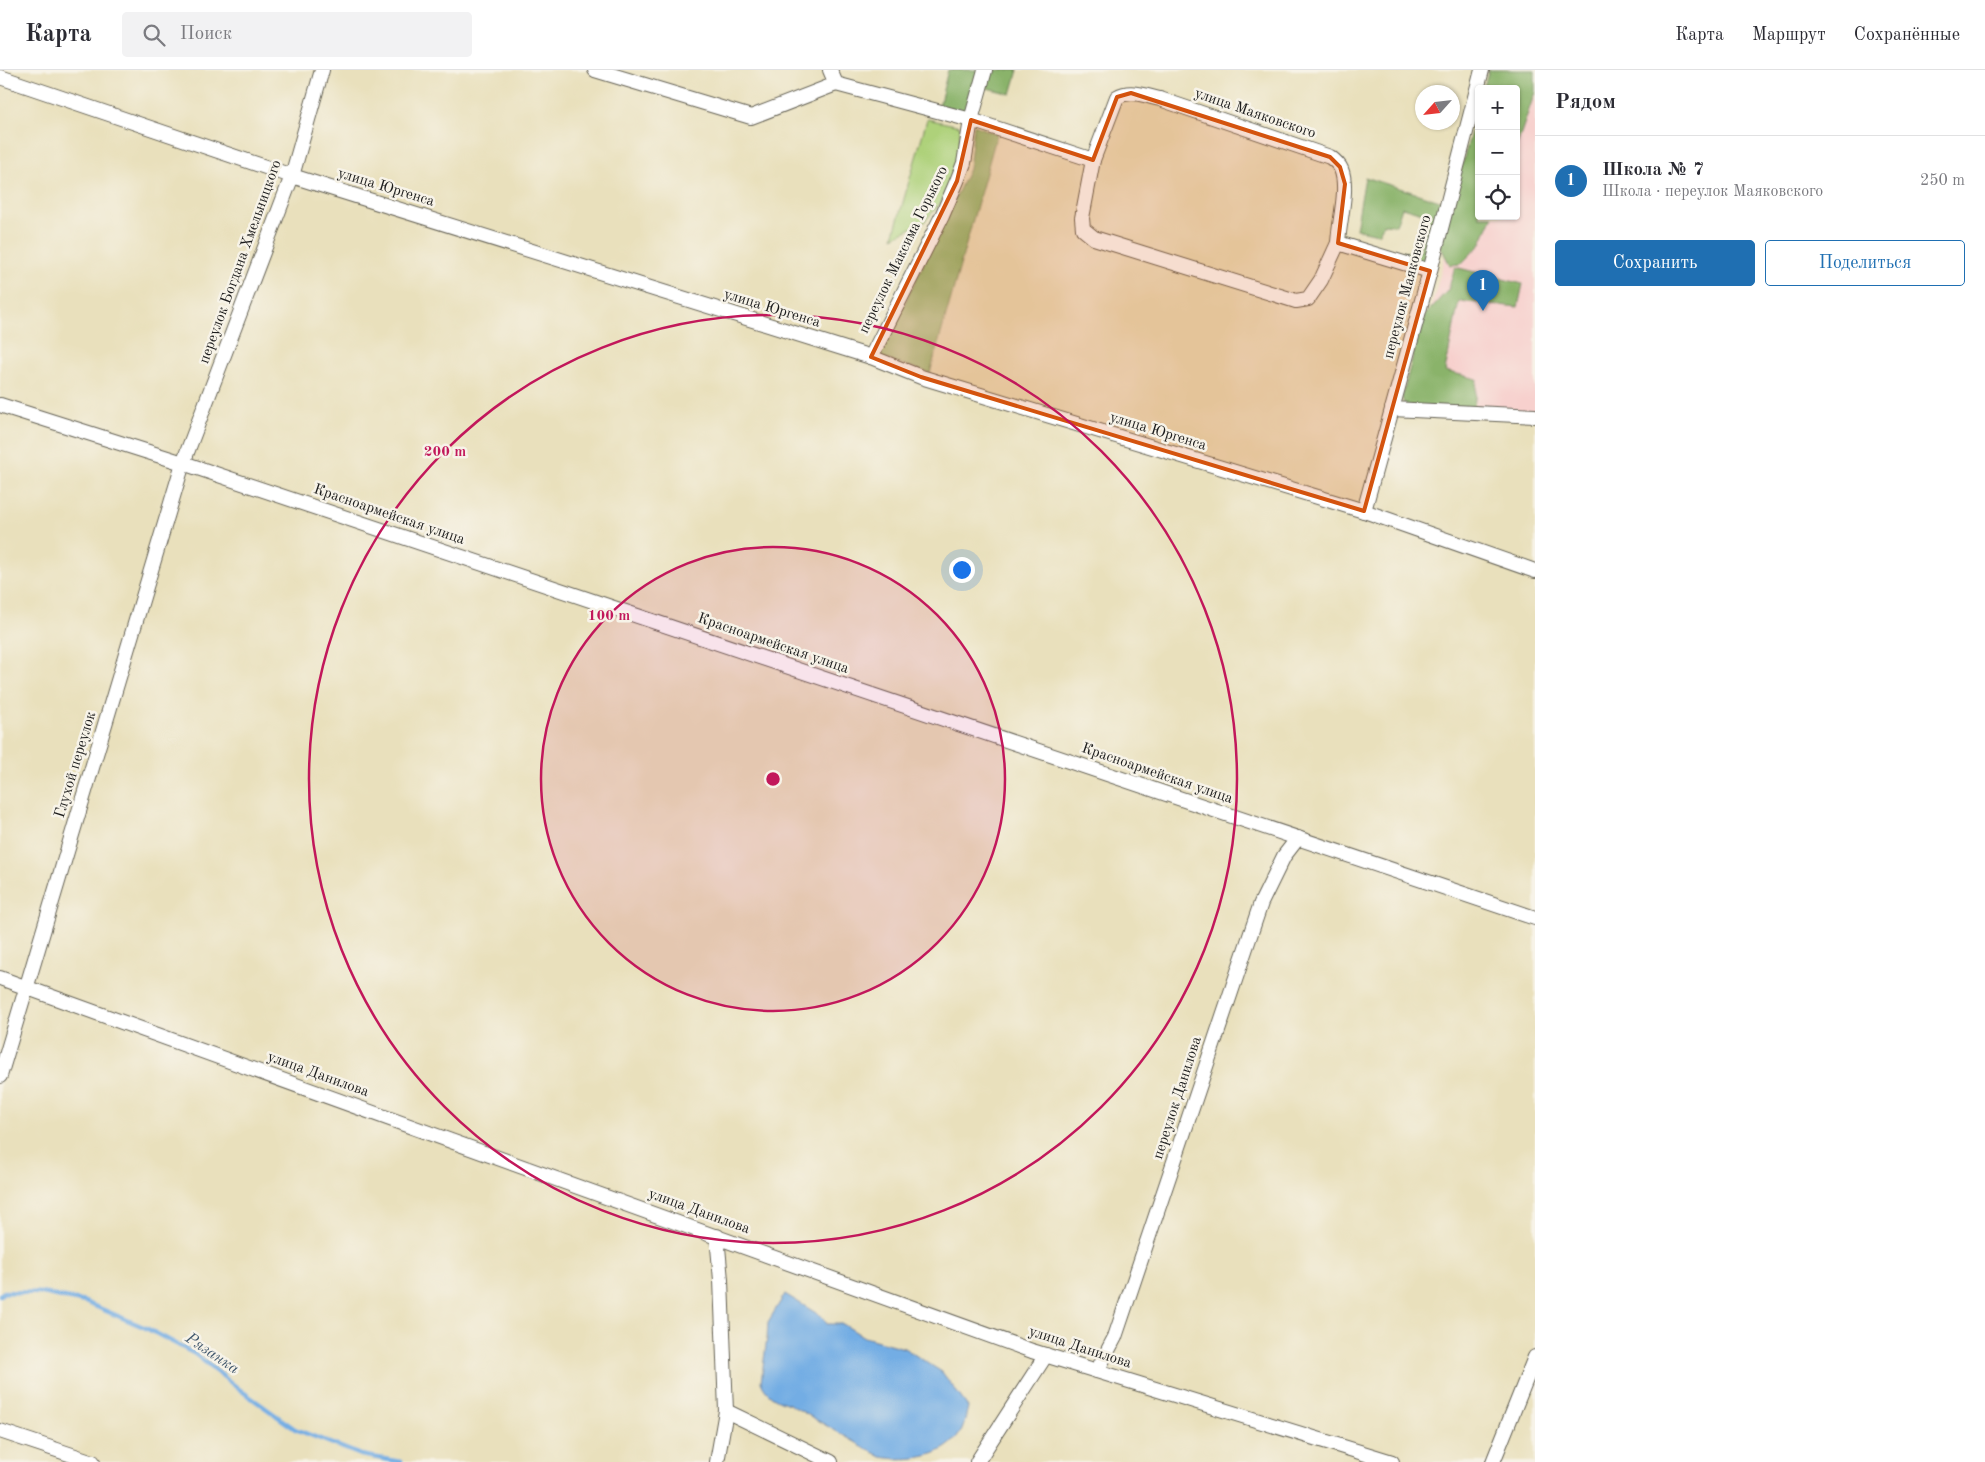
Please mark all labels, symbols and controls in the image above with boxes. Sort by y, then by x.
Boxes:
search box [122,12,472,57]
icon: search [140,21,168,49]
text: Карта [25,23,92,47]
text: Поиск [180,25,232,44]
text: Карта [1675,26,1724,44]
text: Маршрут [1752,26,1826,44]
text: Сохранённые [1854,26,1960,44]
north arrow [1415,85,1460,130]
map controls [1475,85,1520,220]
button: + [1475,85,1520,130]
street label: улица Маяковского [1192,86,1318,142]
text: Рядом [1555,92,1616,113]
button: − [1475,130,1520,175]
street label: переулок Богдана Хмельницкого [197,158,285,366]
text: Школа № 7 [1602,161,1704,180]
street label: переулок Максима Горького [857,164,951,336]
street label: улица Юргенса [336,166,437,210]
text: 1 [1566,173,1576,189]
text: 250 m [1920,173,1965,189]
button: locate [1475,175,1520,220]
text: Школа · переулок Маяковского [1602,184,1823,200]
street label: переулок Маяковского [1382,213,1434,361]
button: Сохранить [1555,240,1755,286]
button: Поделиться [1765,240,1965,286]
pin: 1 [1467,270,1499,311]
street label: улица Юргенса [722,287,823,331]
street label: улица Юргенса [1108,410,1209,454]
text: 200 m [424,445,466,460]
street label: Красноармейская улица [311,482,467,548]
your location [949,557,975,583]
text: 100 m [588,609,630,624]
street label: Красноармейская улица [695,611,851,677]
street label: Глухой переулок [53,710,99,820]
street label: Красноармейская улица [1079,741,1235,807]
centre of rings [764,770,782,788]
street label: переулок Данилова [1151,1034,1205,1161]
street label: улица Данилова [265,1050,371,1101]
street label: улица Данилова [646,1187,752,1238]
street label: улица Данилова [1027,1324,1134,1372]
water label: Рязанка [182,1330,242,1378]

